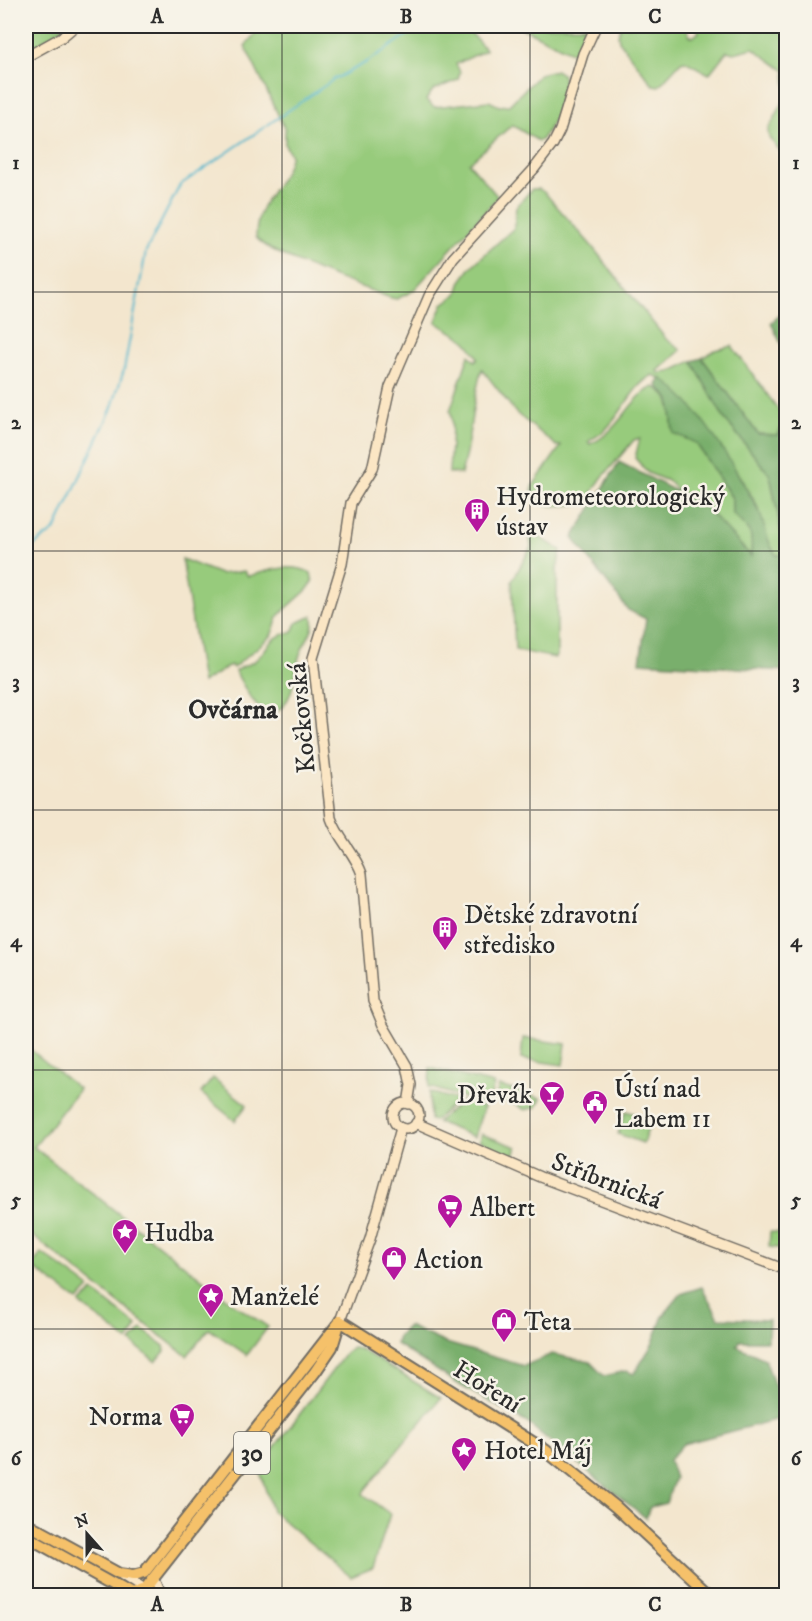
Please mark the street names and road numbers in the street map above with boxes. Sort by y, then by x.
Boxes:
street label: Kočkovská [281,661,324,775]
street label: Stříbrnická [547,1145,666,1218]
street label: Hoření [447,1353,529,1422]
road number: 30 [234,1432,270,1474]

